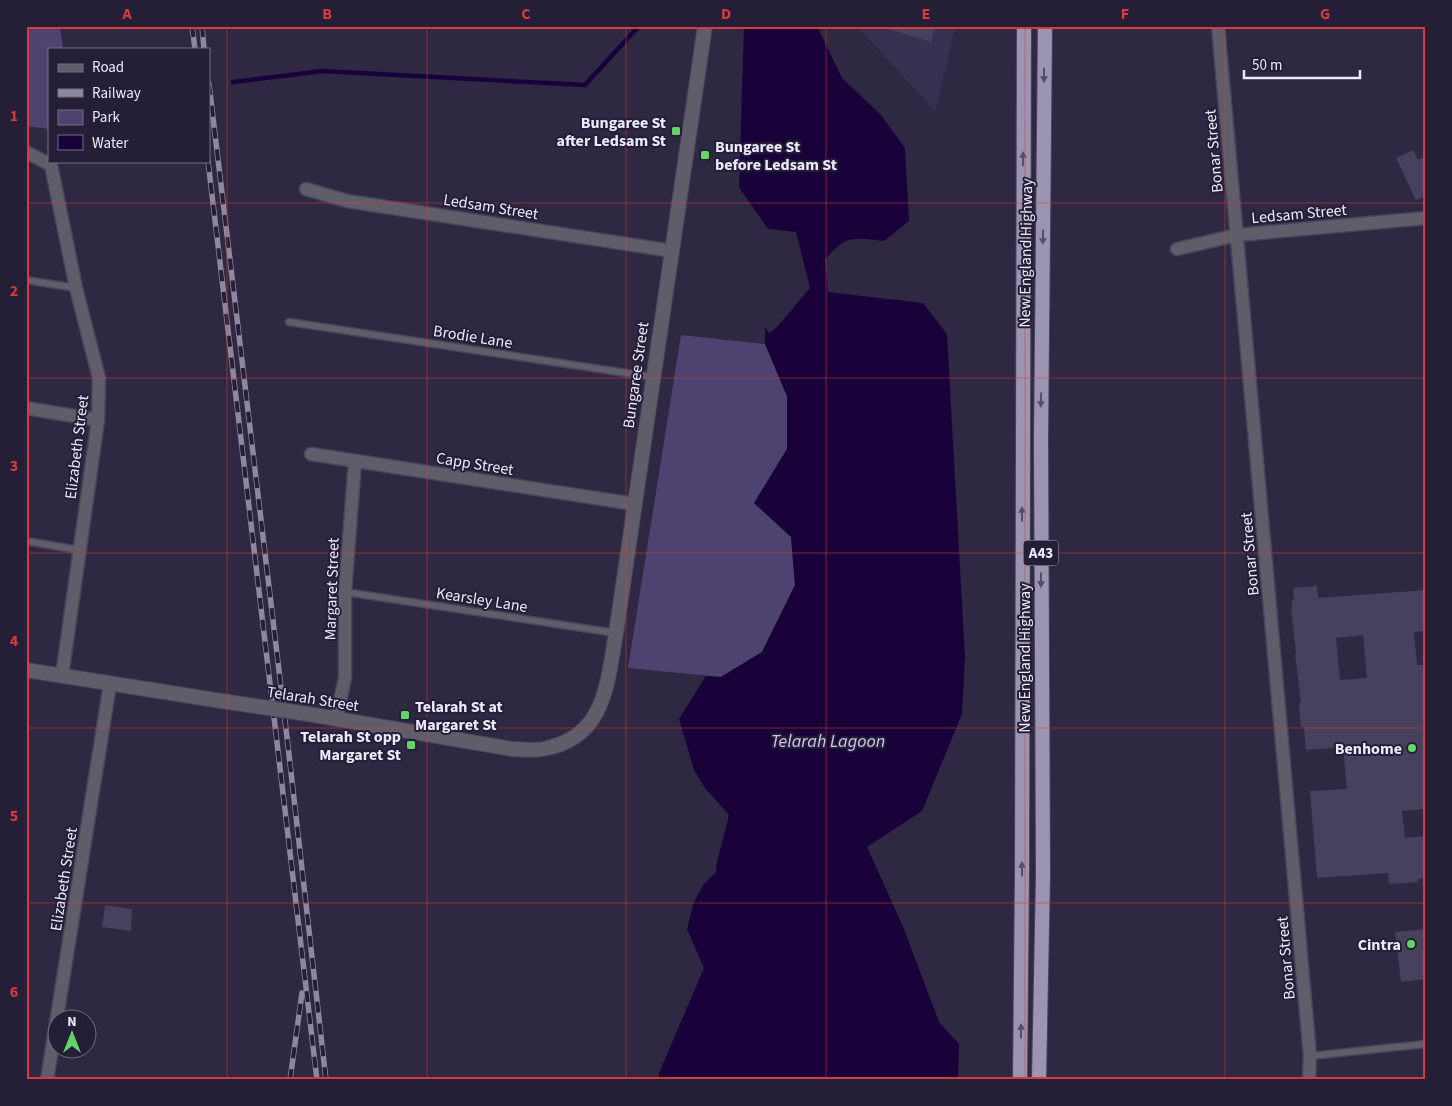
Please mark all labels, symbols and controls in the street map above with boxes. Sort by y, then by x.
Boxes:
text: A [121,3,132,25]
text: B [322,3,332,25]
text: C [521,3,531,25]
text: D [721,3,731,25]
text: E [922,3,930,25]
text: F [1121,3,1129,25]
text: G [1320,3,1330,25]
legend [48,48,210,162]
scale bar [1244,48,1361,80]
text: 50 m [1252,55,1282,76]
text: Road [92,57,124,78]
one-way arrow [1040,67,1048,83]
text: Railway [92,83,141,104]
text: 1 [10,105,18,127]
text: Park [92,107,121,128]
street label: Bonar Street [1199,108,1229,194]
place label: Bungaree St after Ledsam St [556,112,666,152]
marker: Bungaree St after Ledsam St [670,125,682,137]
text: Water [92,133,129,154]
place label: Bungaree St before Ledsam St [715,136,837,176]
marker: Bungaree St before Ledsam St [699,149,711,161]
one-way arrow [1019,150,1027,166]
street label: New England Highway [1014,178,1038,328]
street label: Ledsam Street [442,189,540,225]
street label: Ledsam Street [1250,199,1348,229]
one-way arrow [1039,230,1047,246]
text: 2 [10,280,18,302]
street label: Brodie Lane [432,320,514,354]
street label: Bungaree Street [618,320,654,430]
one-way arrow [1037,392,1045,408]
street label: Elizabeth Street [60,393,94,501]
street label: Capp Street [434,447,516,481]
text: 3 [10,455,18,477]
one-way arrow [1018,505,1026,521]
street label: Bonar Street [1235,511,1265,597]
street label: Margaret Street [319,537,345,641]
road number: A43 [1024,540,1058,566]
one-way arrow [1038,572,1046,588]
street label: Kearsley Lane [434,582,529,618]
street label: New England Highway [1014,583,1036,733]
text: 4 [10,630,19,652]
street label: Telarah Street [265,681,361,717]
place label: Telarah St at Margaret St [415,696,503,736]
marker: Telarah St at Margaret St [399,709,411,721]
place label: Telarah St opp Margaret St [300,726,401,766]
water label: Telarah Lagoon [771,729,885,754]
place label: Benhome [1335,738,1402,760]
marker: Telarah St opp Margaret St [405,739,417,751]
marker: Benhome [1406,742,1418,754]
text: 5 [10,805,18,827]
street label: Elizabeth Street [45,825,83,933]
one-way arrow [1018,860,1026,876]
street label: Bonar Street [1271,915,1301,1001]
place label: Cintra [1358,934,1401,956]
marker: Cintra [1405,938,1417,950]
text: 6 [10,981,18,1003]
north arrow [48,1008,98,1058]
text: N [67,1012,77,1032]
one-way arrow [1017,1023,1025,1039]

